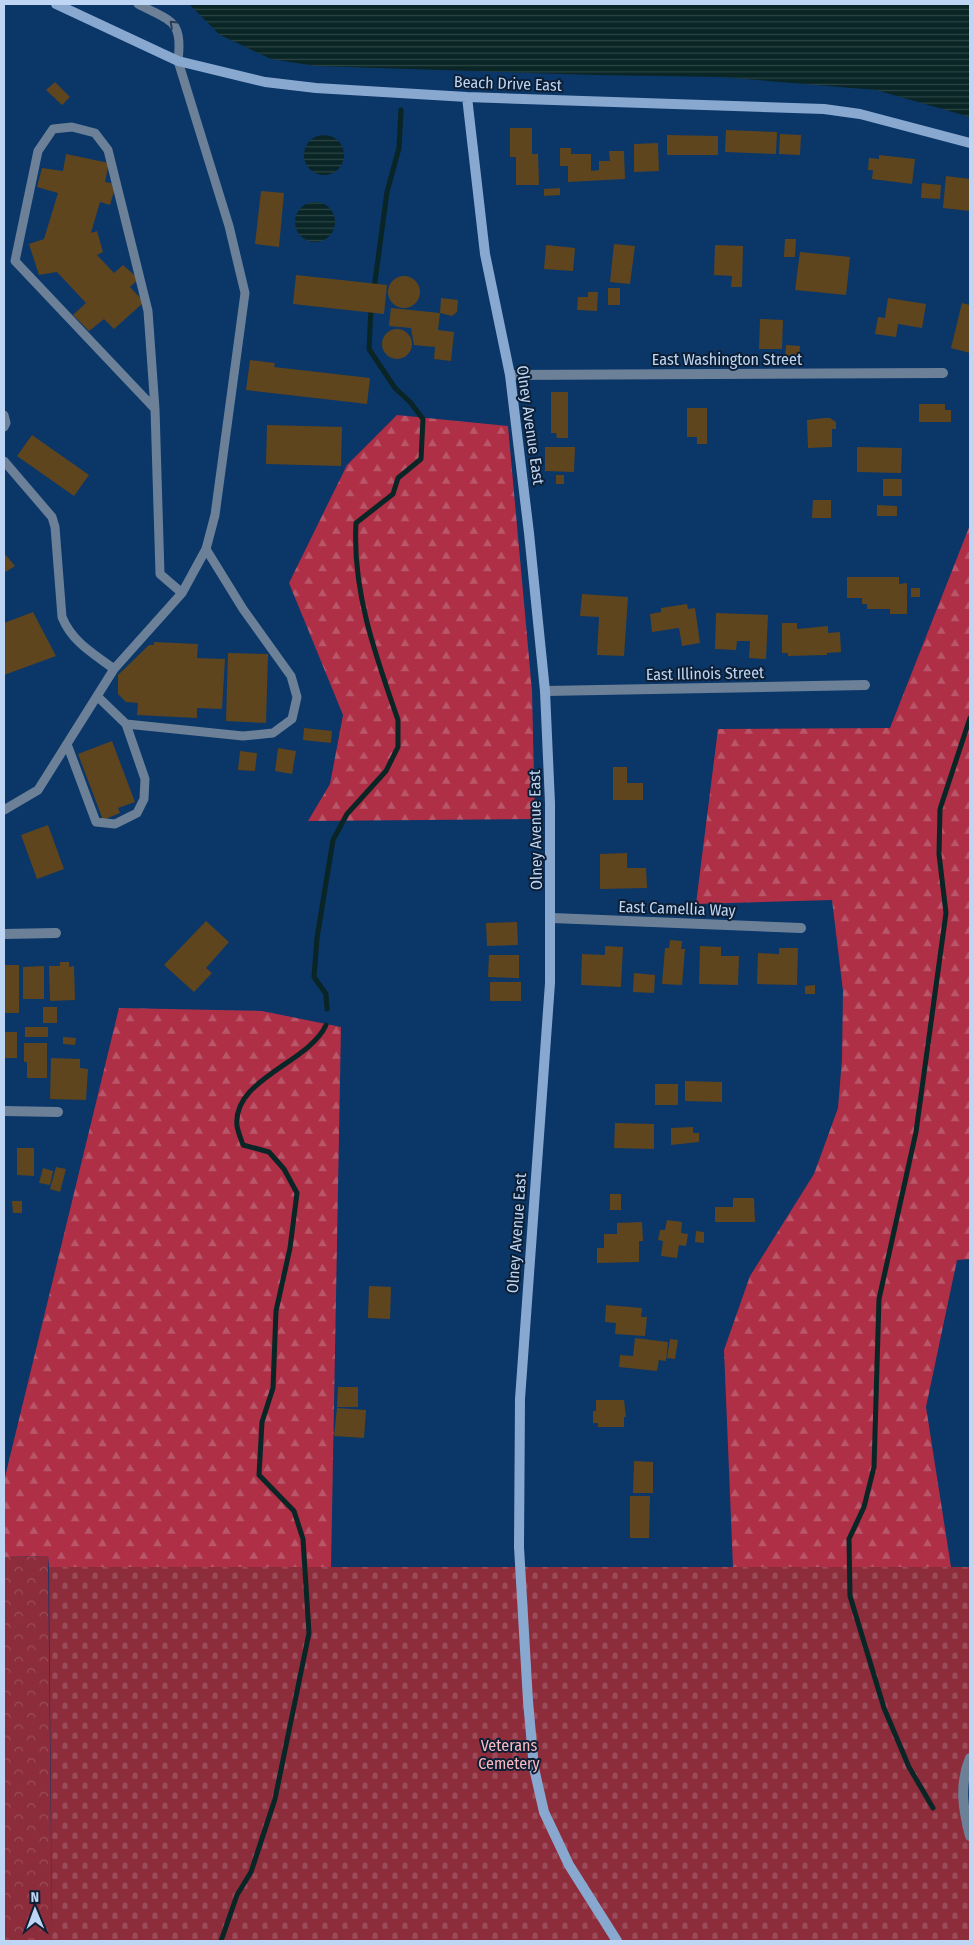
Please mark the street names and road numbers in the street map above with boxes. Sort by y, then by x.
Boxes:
street label: Beach Drive East [454,72,563,95]
street label: East Washington Street [652,350,803,369]
street label: Olney Avenue East [513,364,548,487]
street label: East Illinois Street [646,663,765,684]
street label: Olney Avenue East [525,769,546,890]
street label: East Camellia Way [618,897,737,920]
street label: Olney Avenue East [503,1172,530,1294]

